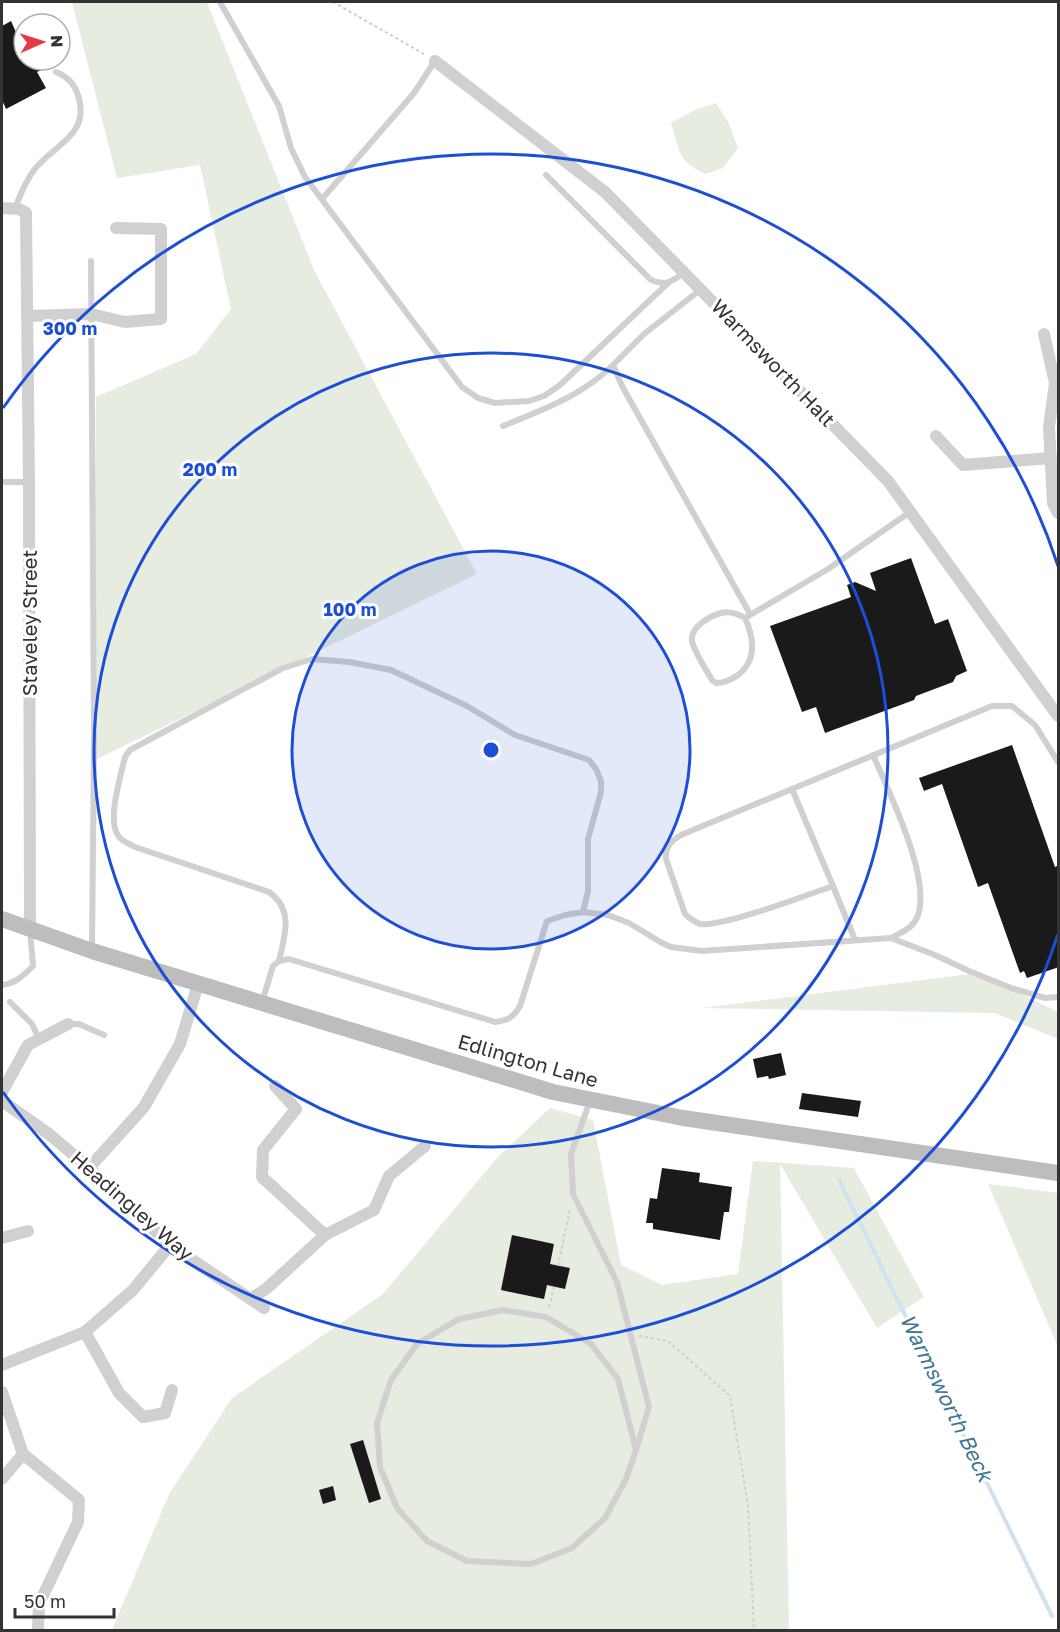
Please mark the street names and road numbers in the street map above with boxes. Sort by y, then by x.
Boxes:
street label: Warmsworth Halt [707,294,841,431]
street label: Staveley Street [17,550,41,696]
street label: Edlington Lane [455,1029,601,1092]
street label: Headingley Way [66,1146,199,1265]

